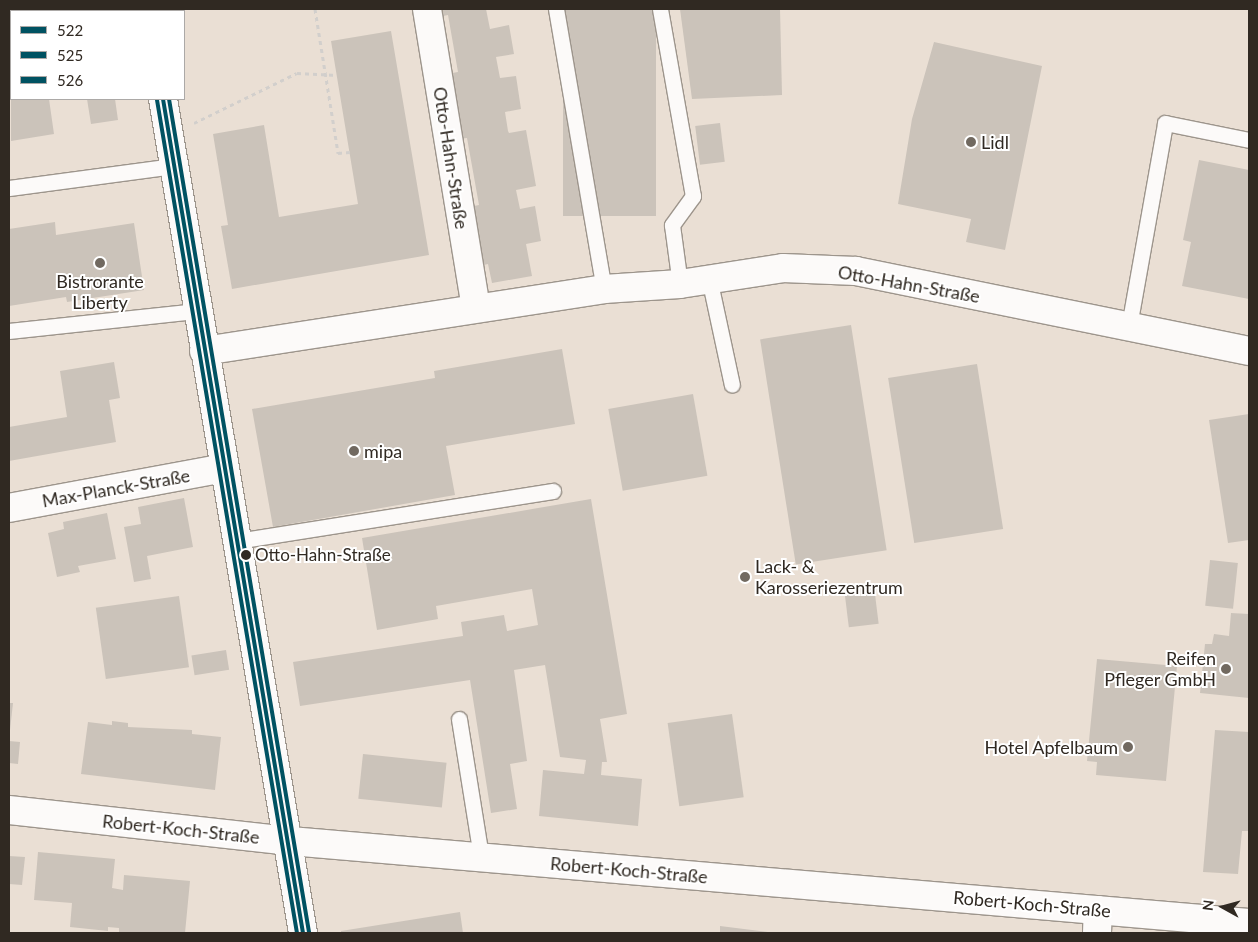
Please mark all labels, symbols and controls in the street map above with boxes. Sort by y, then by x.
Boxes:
legend [10,10,185,100]
text: 522 [57,21,83,39]
text: 525 [57,46,83,64]
text: 526 [57,71,83,89]
street label: Otto-Hahn-Straße [429,85,473,231]
place label: Lidl [981,131,1009,153]
marker: Lidl [965,136,977,148]
marker: Bistrorante Liberty [94,257,106,269]
street label: Otto-Hahn-Straße [836,261,982,307]
place label: Bistrorante Liberty [56,271,144,314]
place label: mipa [364,440,402,462]
marker: mipa [348,445,360,457]
street label: Max-Planck-Straße [40,464,192,512]
place label: Otto-Hahn-Straße [255,545,391,565]
marker: Otto-Hahn-Straße [241,550,251,560]
place label: Lack- & Karosseriezentrum [755,556,903,598]
marker: Lack- & Karosseriezentrum [739,571,751,583]
place label: Reifen Pfleger GmbH [1104,648,1216,691]
marker: Reifen Pfleger GmbH [1220,663,1232,675]
place label: Hotel Apfelbaum [984,736,1118,758]
marker: Hotel Apfelbaum [1122,741,1134,753]
street label: Robert-Koch-Straße [101,810,261,848]
street label: Robert-Koch-Straße [549,852,709,888]
north arrow [1198,882,1248,932]
street label: Robert-Koch-Straße [952,886,1112,922]
text: N [1199,899,1217,912]

